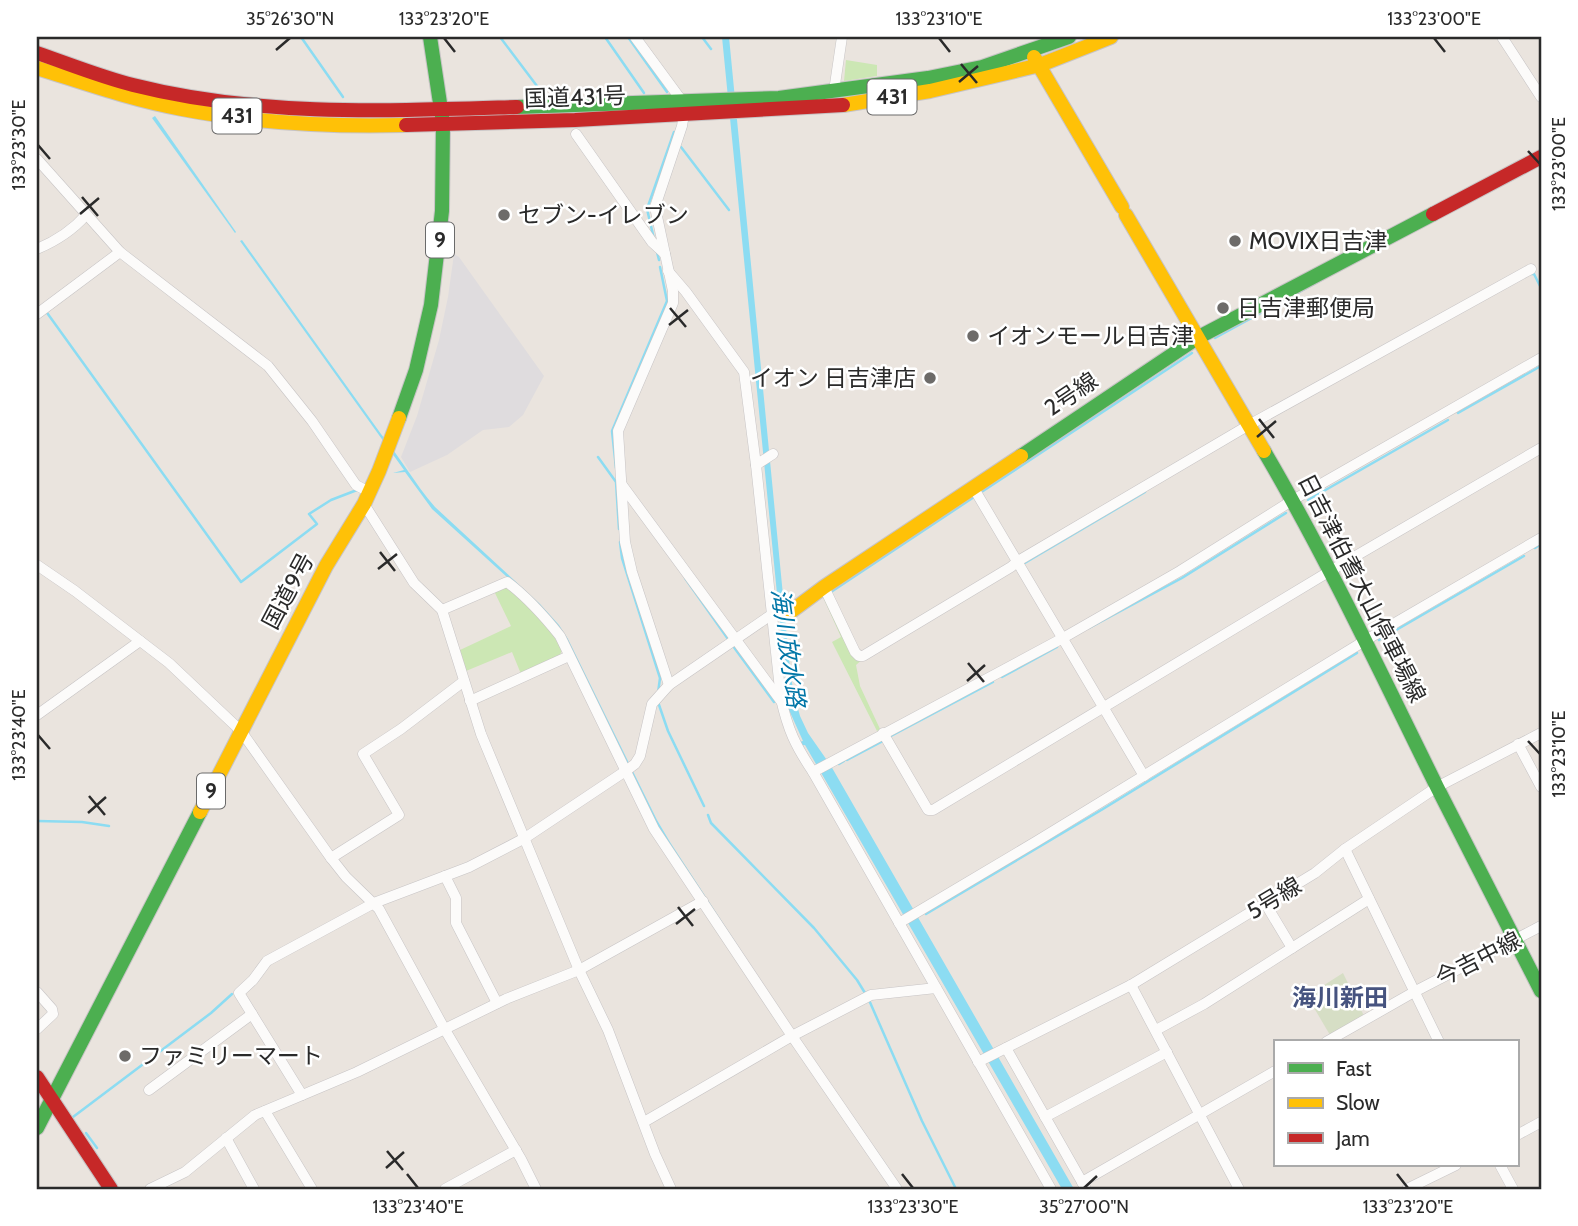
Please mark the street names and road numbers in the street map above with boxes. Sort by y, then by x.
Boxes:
road number: 431 [868,80,917,114]
street label: 国道431号 [523,81,627,113]
road number: 431 [212,99,262,134]
road number: 9 [426,222,454,258]
street label: 2号線 [1039,366,1103,422]
street label: 日吉津伯耆大山停車場線 [1292,469,1432,707]
street label: 国道9号 [256,548,320,634]
road number: 9 [197,774,225,808]
street label: 5号線 [1242,871,1306,925]
street label: 今吉中線 [1431,926,1525,992]

